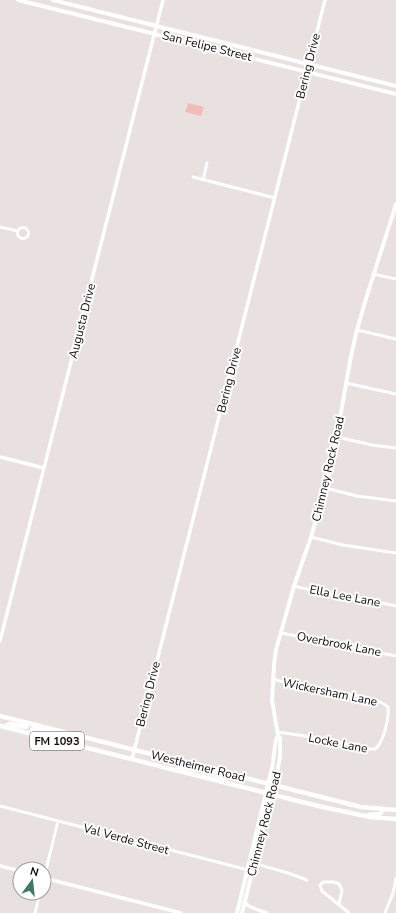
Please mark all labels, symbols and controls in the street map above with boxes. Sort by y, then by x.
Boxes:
street label: San Felipe Street [160,27,254,65]
street label: Bering Drive [292,32,324,100]
street label: Augusta Drive [65,282,99,360]
street label: Bering Drive [213,346,245,414]
street label: Chimney Rock Road [308,415,348,523]
street label: Ella Lee Lane [308,581,382,611]
street label: Overbrook Lane [295,628,383,660]
street label: Bering Drive [132,660,164,728]
street label: Wickersham Lane [281,674,379,710]
street label: Locke Lane [307,729,369,757]
road number: FM 1093 [30,732,84,750]
street label: Westheimer Road [149,747,247,785]
street label: Chimney Rock Road [243,770,285,878]
street label: Val Verde Street [80,820,171,858]
north arrow [12,861,52,901]
text: N [29,864,40,880]

